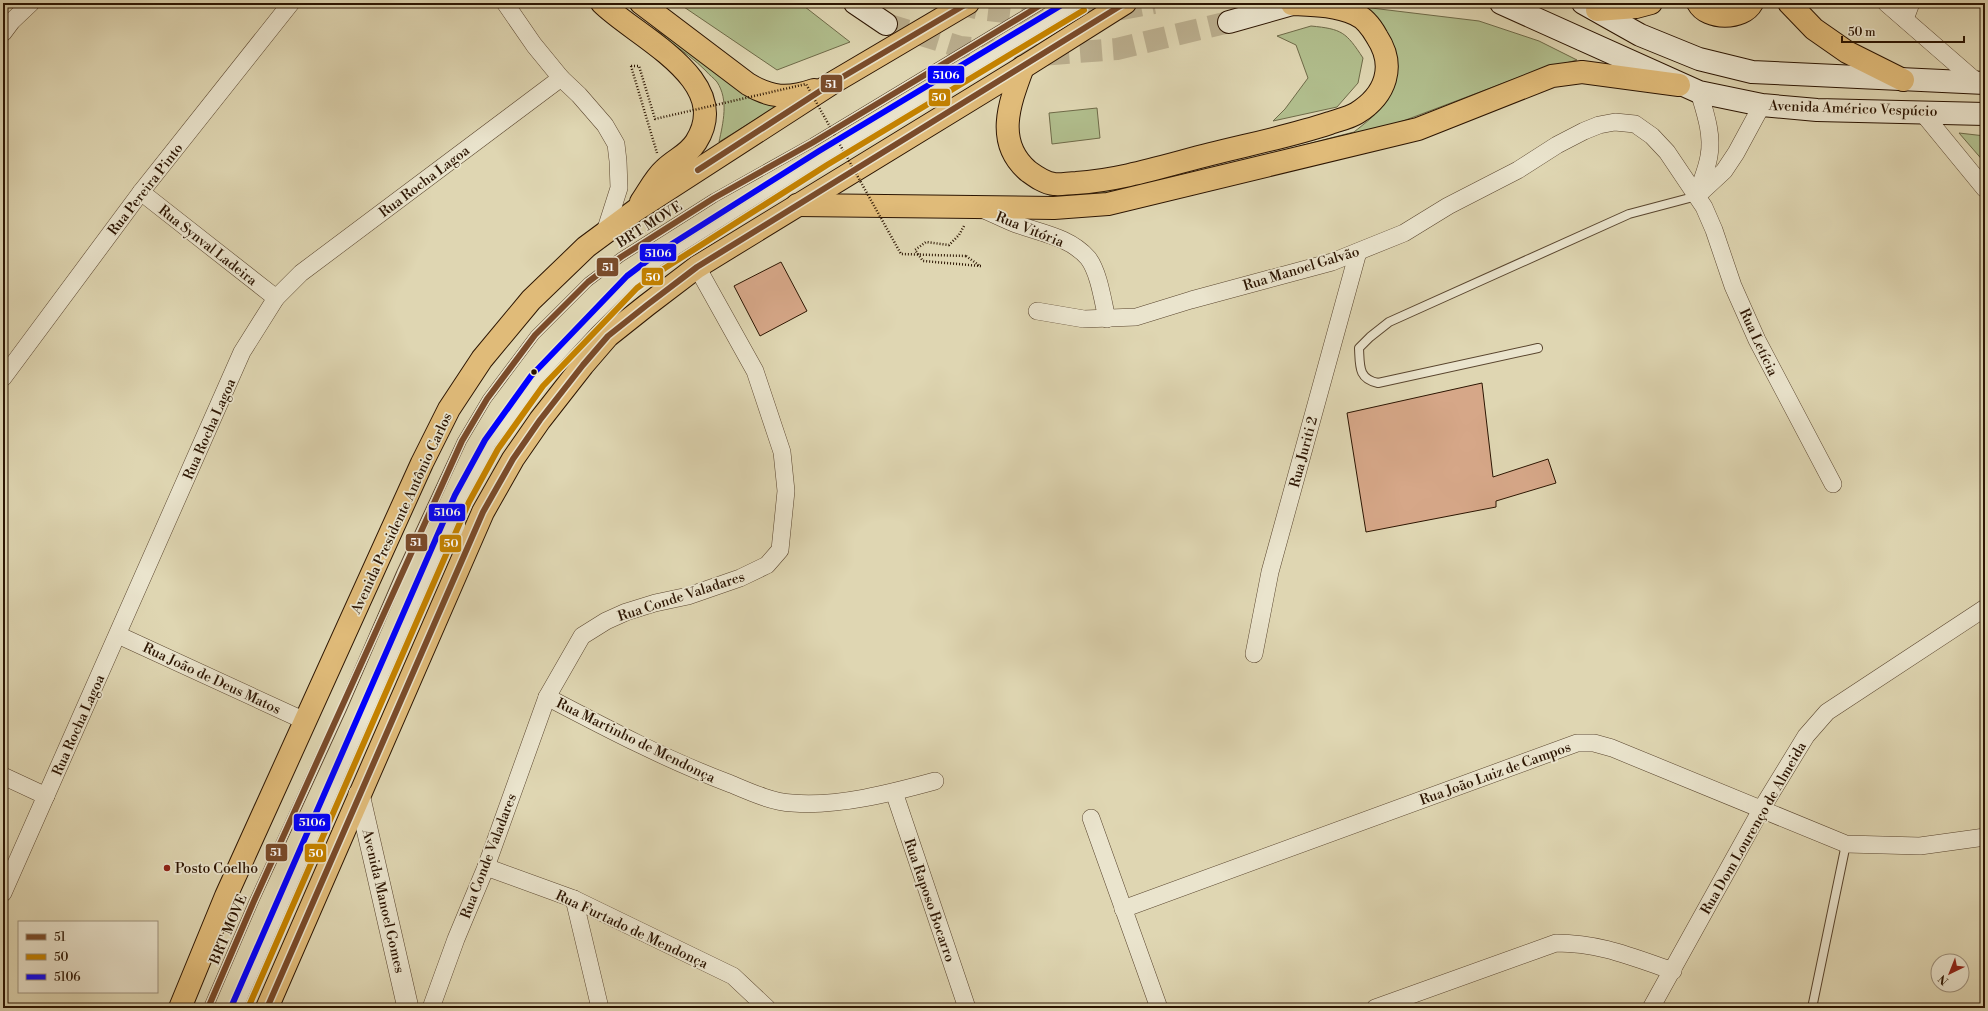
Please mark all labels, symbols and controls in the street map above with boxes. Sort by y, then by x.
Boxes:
scale bar [1842,18,1964,44]
text: 50 m [1848,25,1876,40]
line badge: 5106 [927,65,965,84]
text: 5106 [933,69,959,83]
line badge: 51 [820,74,843,93]
text: 51 [825,78,838,92]
line badge: 50 [928,88,951,107]
text: 50 [932,91,946,105]
street label: Avenida Américo Vespúcio [1767,97,1938,121]
street label: Rua Pereira Pinto [104,140,187,239]
street label: Rua Rocha Lagoa [376,141,474,222]
street label: BRT MOVE [612,198,686,253]
street label: Rua Synval Ladeira [154,202,261,291]
street label: Rua Vitória [993,208,1067,252]
line badge: 5106 [639,243,677,262]
street label: Rua Manoel Galvão [1241,243,1362,295]
text: 5106 [645,247,671,261]
line badge: 51 [596,257,619,277]
text: 51 [602,261,615,275]
line badge: 50 [641,267,664,286]
text: 50 [646,271,660,285]
street label: Rua Letícia [1735,306,1782,380]
unlabelled marker [529,367,539,377]
street label: Rua Rocha Lagoa [180,375,241,483]
street label: Avenida Presidente Antônio Carlos [347,410,457,618]
street label: Rua Juriti 2 [1286,415,1322,490]
line badge: 5106 [428,503,466,522]
text: 5106 [434,506,460,520]
line badge: 51 [405,533,428,552]
line badge: 50 [439,534,462,553]
text: 51 [410,536,423,550]
text: 50 [444,537,458,551]
street label: Rua Conde Valadares [615,568,747,626]
street label: Rua João de Deus Matos [140,639,284,719]
street label: Rua Rocha Lagoa [49,671,110,779]
street label: Rua Martinho de Mendonça [553,695,719,788]
street label: Rua João Luiz de Campos [1417,738,1573,810]
street label: Rua Dom Lourenço de Almeida [1697,738,1811,918]
street label: Rua Conde Valadares [457,791,521,922]
line badge: 5106 [293,813,331,832]
text: 5106 [299,816,325,830]
street label: Avenida Manoel Gomes [357,827,408,975]
street label: Rua Raposo Bocarro [899,836,959,965]
line badge: 51 [265,843,288,862]
line badge: 50 [304,843,327,863]
text: 51 [270,846,283,860]
text: 50 [309,847,323,861]
place label: Posto Coelho [175,860,258,878]
marker: Posto Coelho [162,863,172,873]
street label: Rua Furtado de Mendonça [552,887,711,974]
street label: BRT MOVE [206,892,252,968]
legend [18,921,158,993]
text: 51 [54,930,67,945]
text: 50 [54,950,69,965]
north arrow [1930,953,1970,993]
text: 5106 [54,970,81,985]
text: N [1936,971,1952,988]

